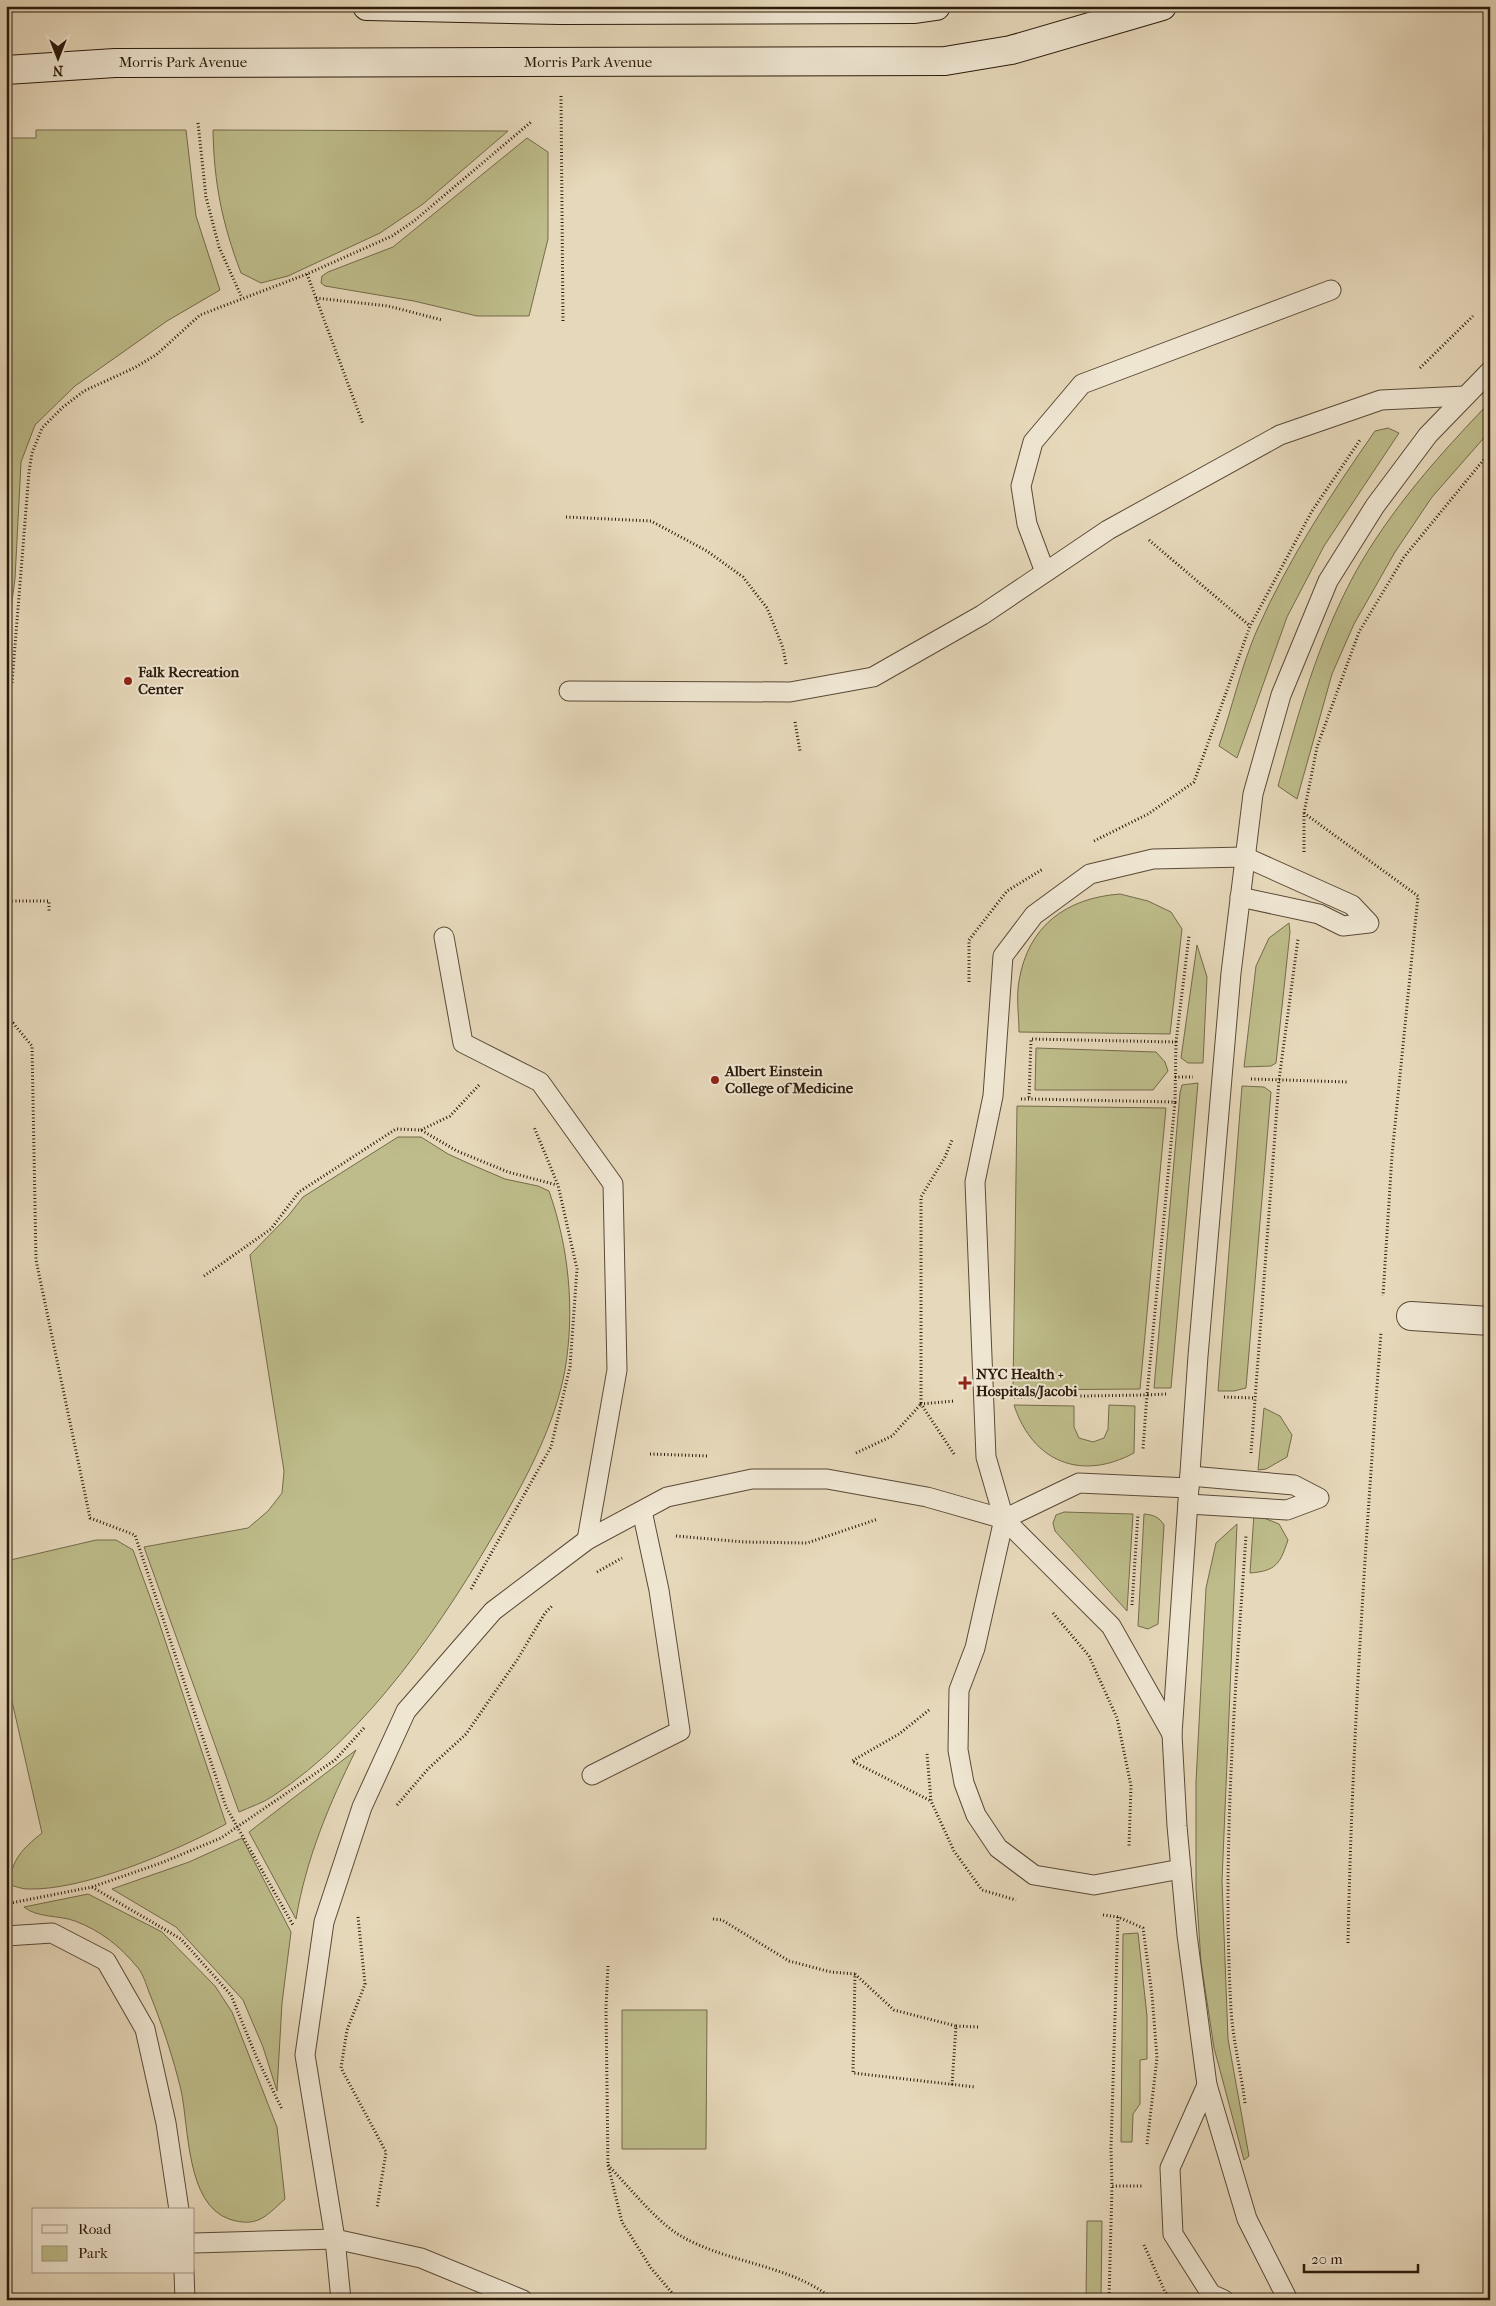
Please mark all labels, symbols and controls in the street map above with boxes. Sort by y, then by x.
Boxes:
north arrow [32,32,82,82]
street label: Morris Park Avenue [119,53,248,71]
street label: Morris Park Avenue [524,53,653,71]
text: N [52,62,63,79]
place label: Falk Recreation Center [137,663,240,698]
marker: Falk Recreation Center [122,675,134,687]
place label: Albert Einstein College of Medicine [724,1062,854,1097]
marker: Albert Einstein College of Medicine [709,1074,721,1086]
place label: NYC Health + Hospitals/Jacobi [976,1365,1078,1400]
marker: NYC Health + Hospitals/Jacobi [958,1376,972,1390]
legend [32,2208,195,2274]
text: Road [78,2220,112,2238]
scale bar [1304,2241,1417,2273]
text: Park [78,2244,108,2262]
text: 20 m [1311,2250,1343,2268]

